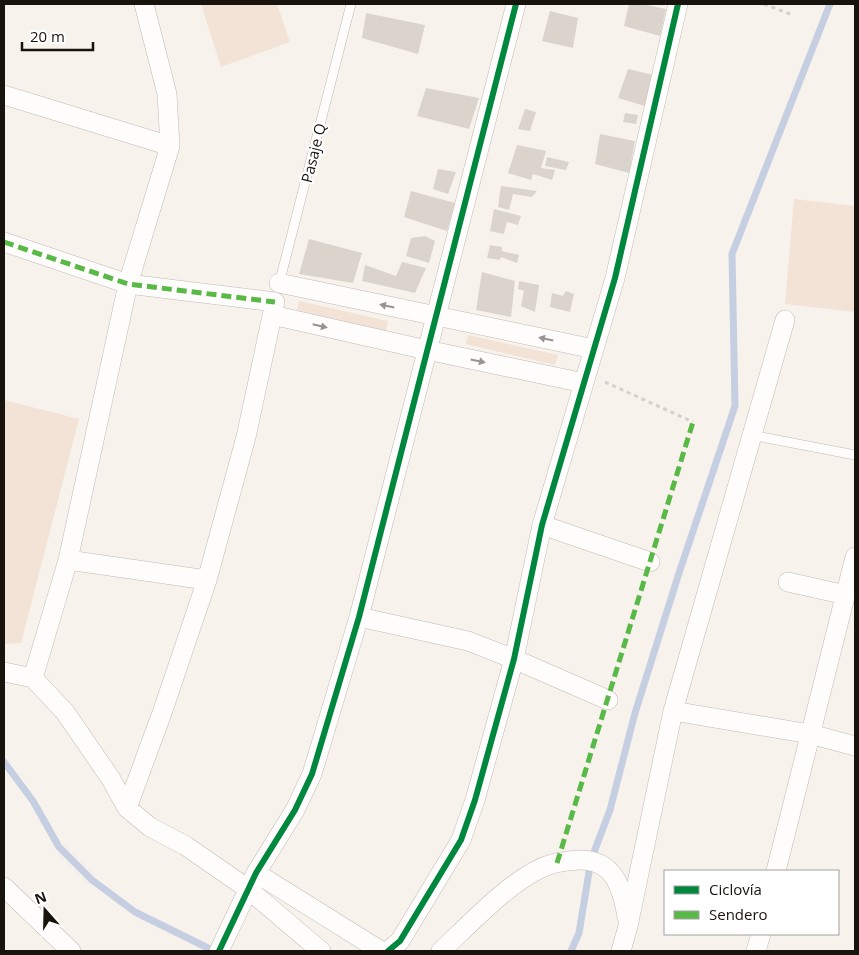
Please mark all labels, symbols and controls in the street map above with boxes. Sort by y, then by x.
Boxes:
scale bar [22,20,94,52]
text: 20 m [30,26,65,46]
street label: Pasaje Q [296,121,330,185]
one-way arrow [379,302,395,310]
one-way arrow [312,322,327,330]
one-way arrow [538,335,554,343]
one-way arrow [471,357,487,365]
legend [664,870,839,935]
text: Ciclovía [709,879,762,899]
north arrow [20,885,70,935]
text: N [32,886,49,908]
text: Sendero [709,904,768,924]

